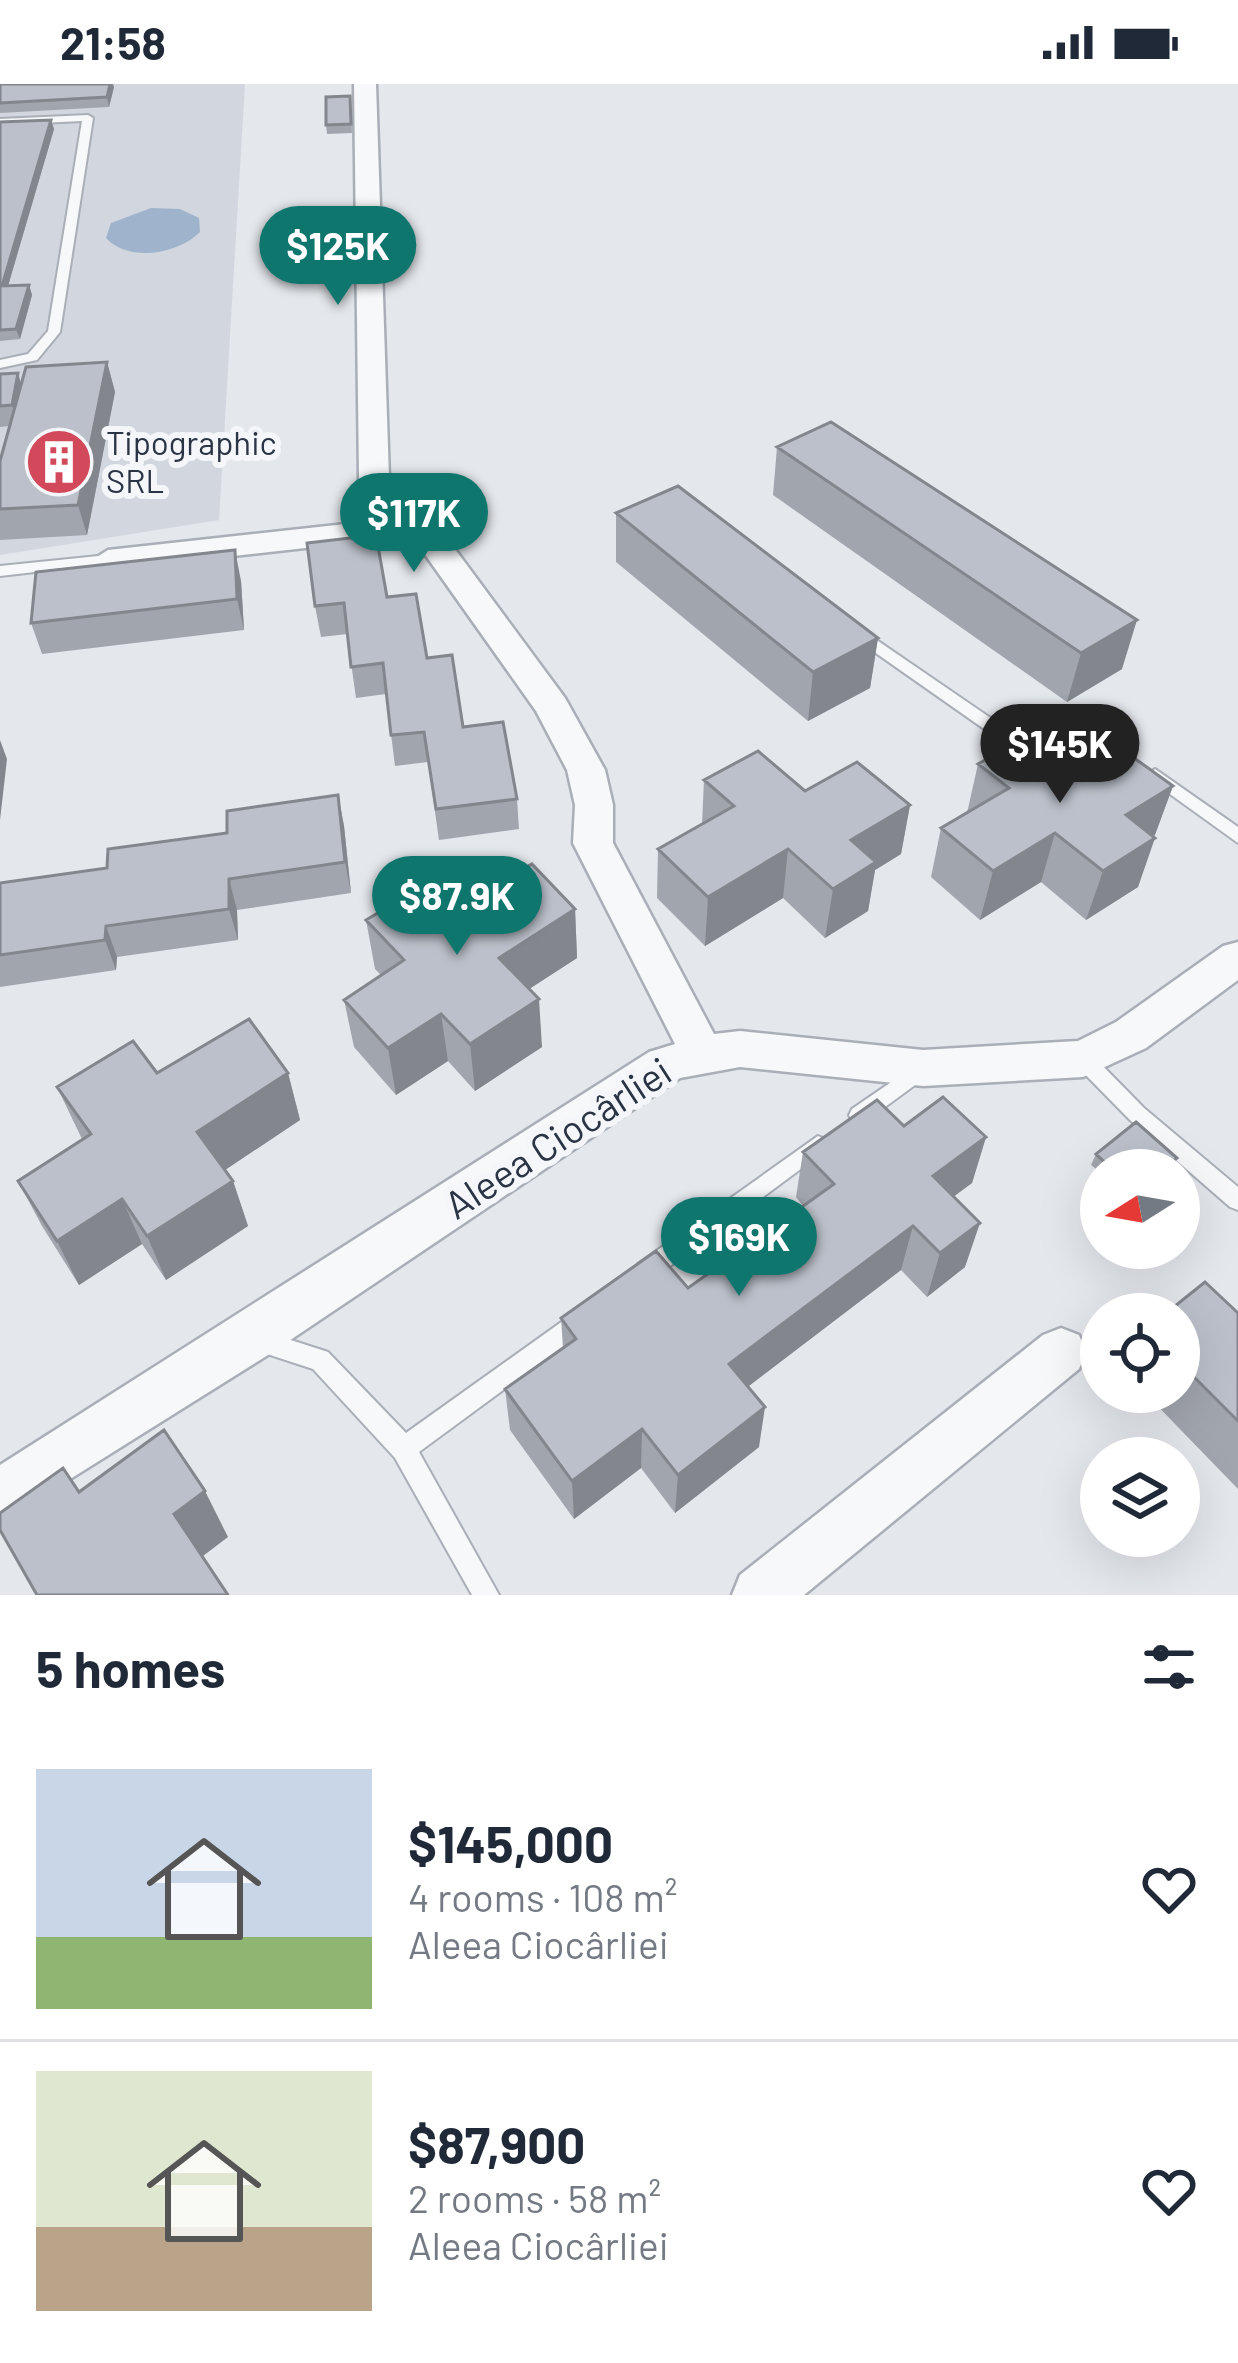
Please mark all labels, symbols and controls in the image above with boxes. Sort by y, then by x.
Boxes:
text: 21:58 [60,15,166,69]
pin: $125K [254,206,422,308]
text: $125K [286,221,390,268]
place label: Tipographic SRL [106,422,277,500]
building icon: Tipographic SRL [24,427,94,497]
pin: $117K [330,473,498,575]
text: $117K [367,488,461,535]
pin: $145K [976,704,1144,806]
text: $145K [1007,719,1113,766]
pin: $87.9K [359,856,555,958]
text: $87.9K [399,871,515,918]
street label: Aleea Ciocârliei [435,1046,679,1227]
north arrow [1080,1149,1200,1269]
map controls [1080,1149,1200,1557]
pin: $169K [655,1197,823,1299]
text: $169K [688,1212,790,1259]
button: locate [1080,1293,1200,1413]
button: layers [1080,1437,1200,1557]
icon: filters [1136,1634,1202,1700]
text: 5 homes [36,1637,225,1698]
text: $145,000 [408,1812,613,1873]
icon: home [132,1817,276,1961]
icon: heart [1136,1856,1202,1922]
text: 4 rooms · 108 m² [408,1873,677,1920]
text: Aleea Ciocârliei [408,1920,669,1967]
text: $87,900 [408,2113,585,2174]
icon: home [132,2119,276,2263]
icon: heart [1136,2158,1202,2224]
text: 2 rooms · 58 m² [408,2174,661,2221]
text: Aleea Ciocârliei [408,2221,669,2268]

